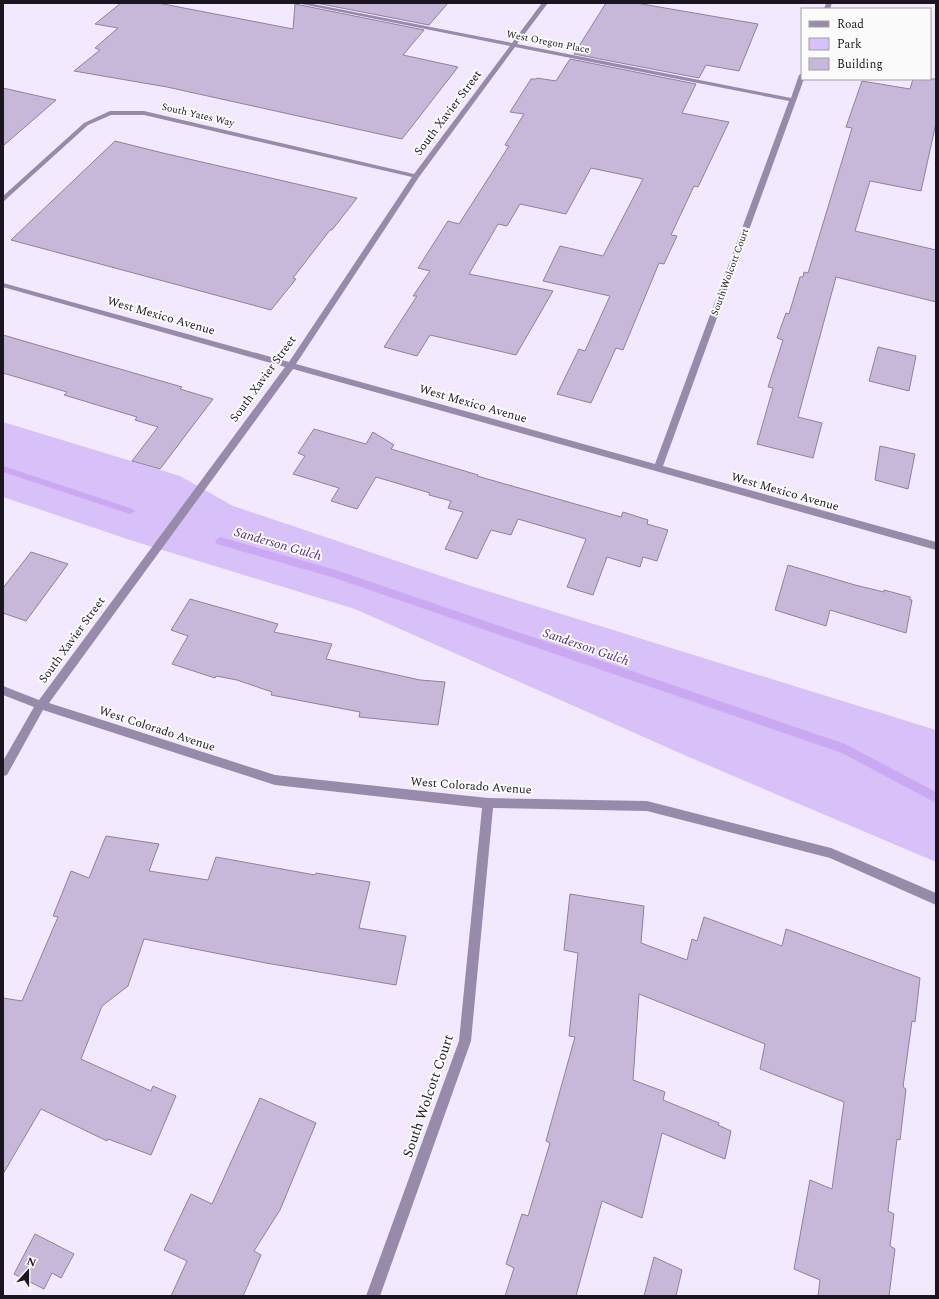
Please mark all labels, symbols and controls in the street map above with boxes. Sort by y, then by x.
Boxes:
legend [801,8,931,80]
text: Road [837,15,864,34]
street label: West Oregon Place [505,26,591,58]
text: Park [837,35,862,54]
text: Building [837,55,883,74]
street label: South Xavier Street [409,66,487,160]
street label: South Yates Way [160,99,237,131]
street label: South Wolcott Court [707,226,753,318]
street label: West Mexico Avenue [105,292,217,341]
street label: South Xavier Street [225,332,301,426]
street label: West Mexico Avenue [417,380,529,429]
street label: West Mexico Avenue [729,468,841,517]
water label: Sanderson Gulch [232,522,324,566]
street label: South Xavier Street [34,593,110,687]
water label: Sanderson Gulch [540,623,632,671]
street label: West Colorado Avenue [96,701,218,757]
street label: West Colorado Avenue [410,772,532,800]
street label: South Wolcott Court [397,1032,459,1160]
north arrow [8,1251,48,1291]
text: N [24,1253,39,1272]

